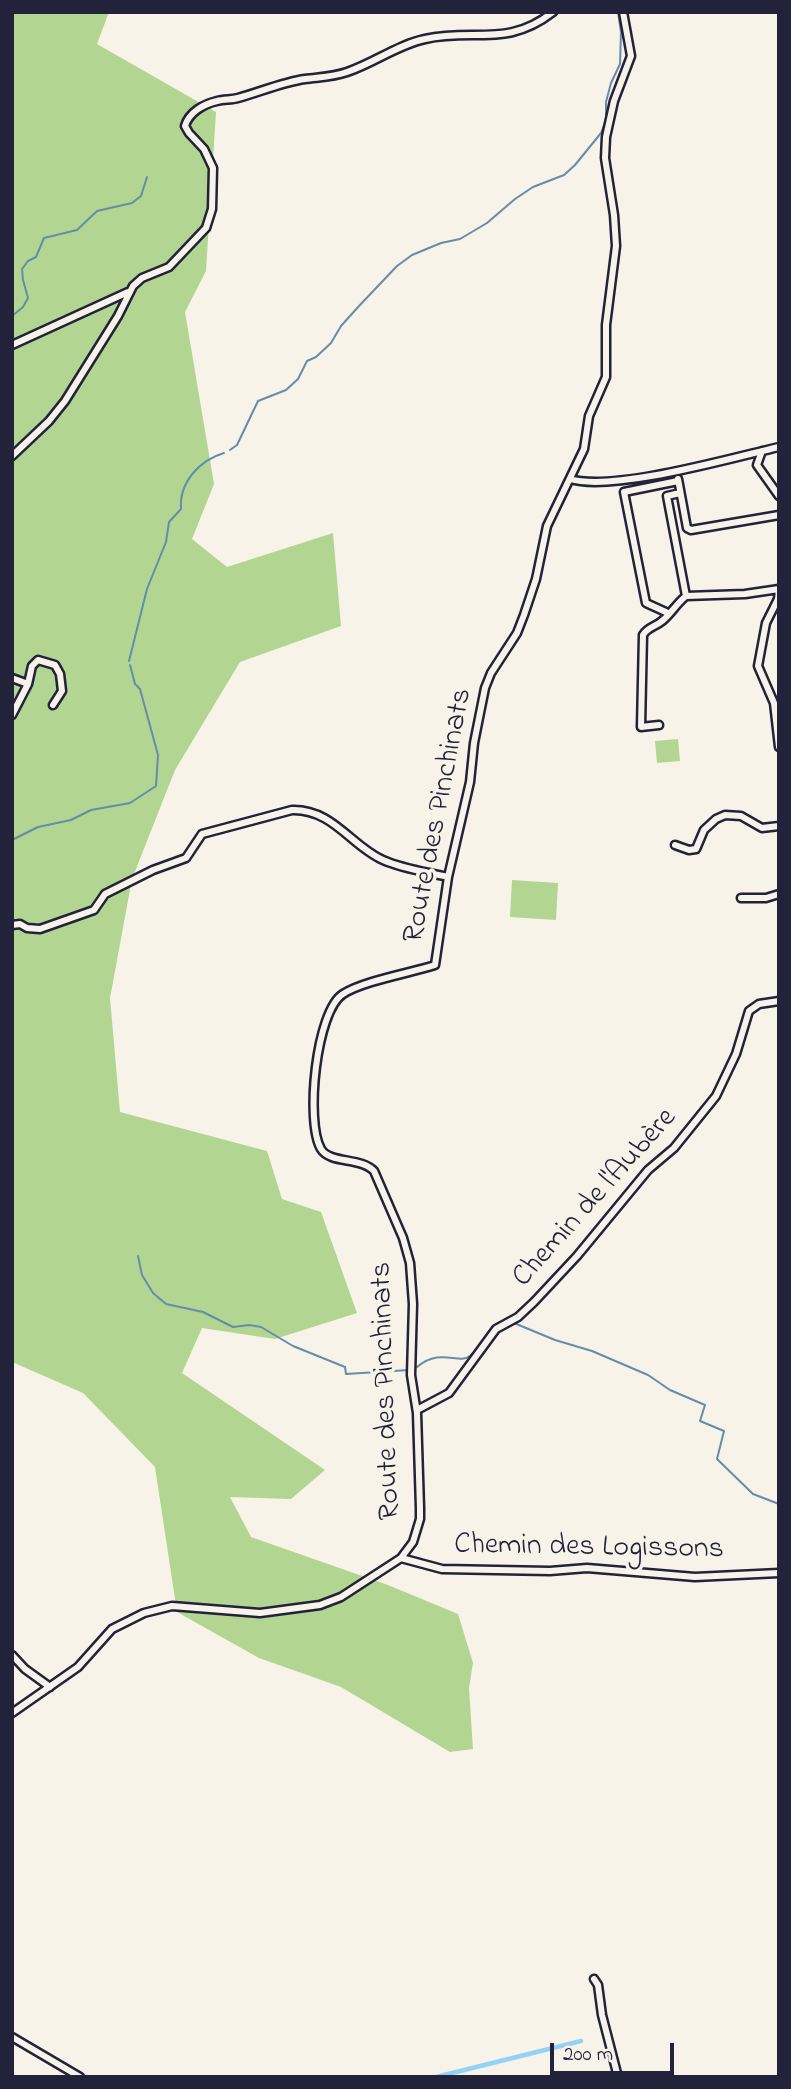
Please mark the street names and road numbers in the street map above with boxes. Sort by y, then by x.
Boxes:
street label: Route des Pinchinats [398,686,482,946]
street label: Chemin de l'Aubère [506,1102,686,1296]
street label: Route des Pinchinats [366,1261,410,1521]
street label: Chemin des Logissons [454,1529,724,1569]

